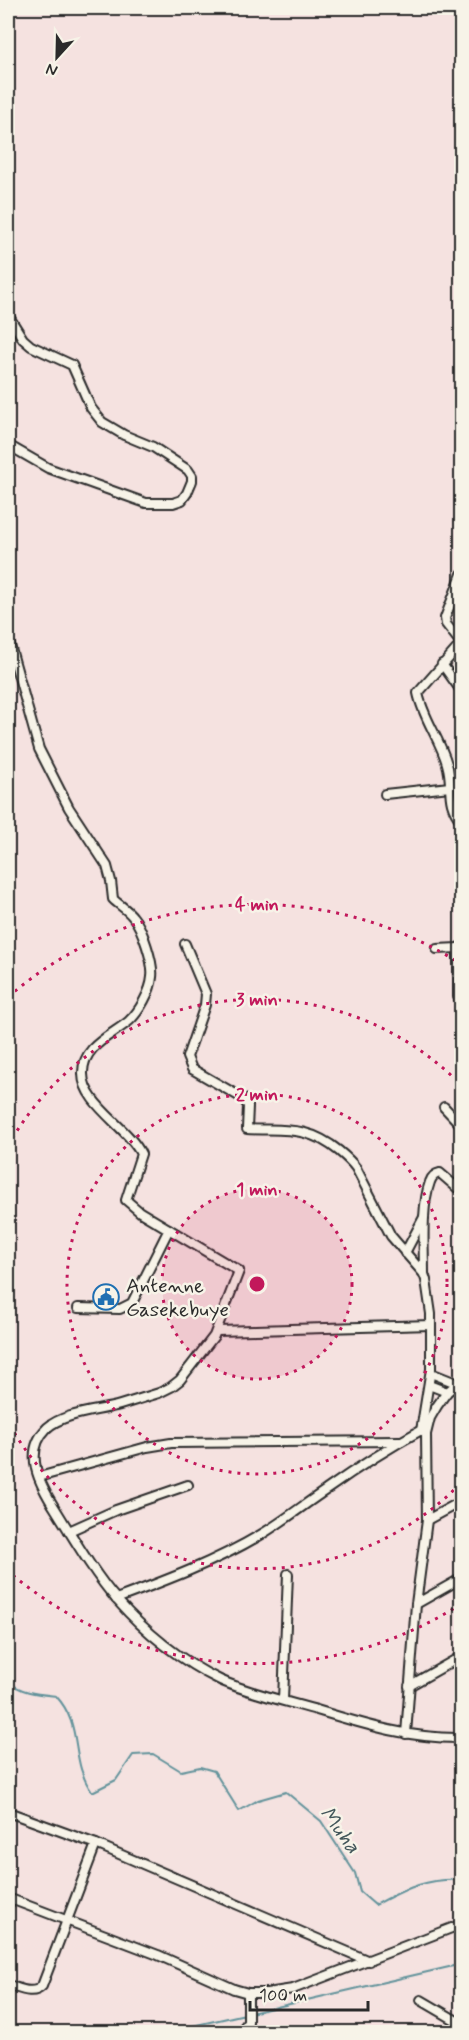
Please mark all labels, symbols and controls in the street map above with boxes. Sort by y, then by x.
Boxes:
north arrow [27,27,87,87]
text: N [43,58,61,81]
text: 4 min [235,893,279,917]
text: 3 min [236,988,278,1012]
text: 2 min [236,1083,278,1107]
text: 1 min [236,1178,278,1202]
place label: Antenne Gasekebuye [126,1272,229,1324]
centre of rings [247,1274,267,1294]
public building icon: Antenne Gasekebuye [91,1282,121,1312]
water label: Muha [313,1801,366,1860]
scale bar [250,1974,368,2012]
text: 100 m [259,1984,307,2008]

